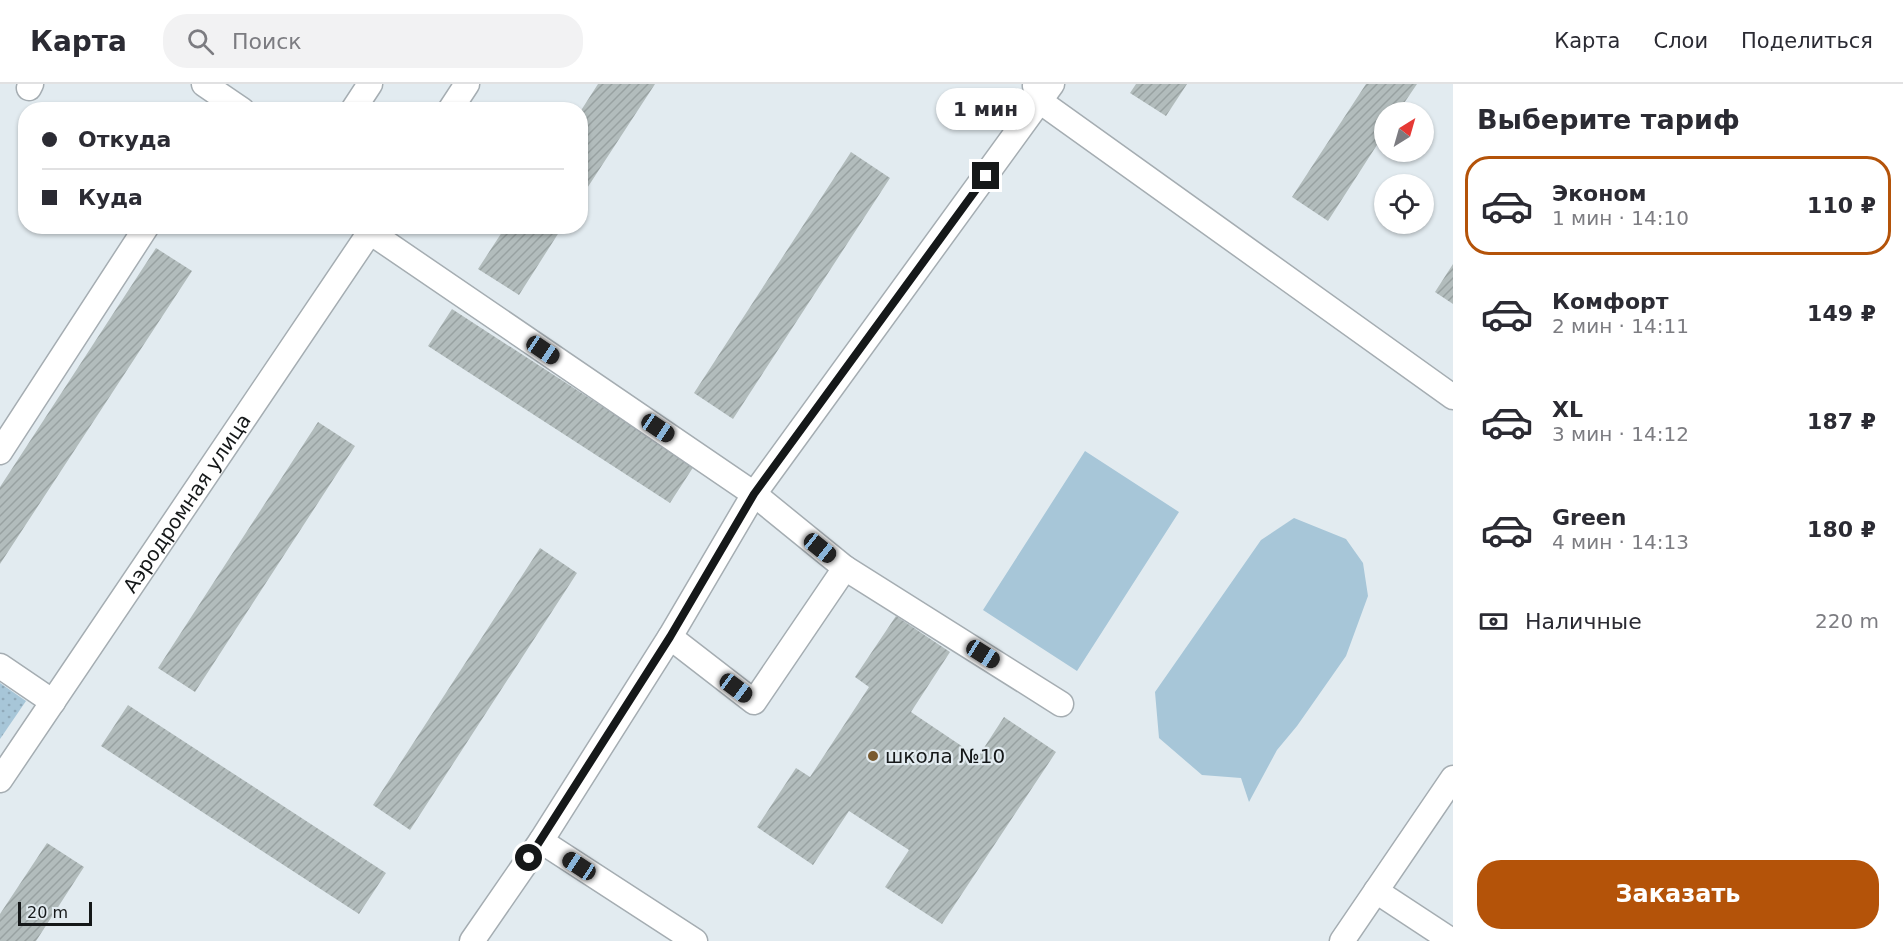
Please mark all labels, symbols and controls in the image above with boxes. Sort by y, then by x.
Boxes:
search box [163,14,583,68]
text: Карта [30,25,127,58]
icon: search [184,25,217,58]
text: Поиск [232,29,302,54]
text: Карта [1554,29,1620,53]
text: Слои [1653,29,1708,53]
text: Поделиться [1741,29,1873,53]
callout: 1 мин [936,89,1036,131]
text: 1 мин [953,97,1018,121]
north arrow [1374,102,1434,162]
map controls [1374,102,1434,234]
text: Выберите тариф [1477,104,1740,135]
text: Откуда [78,127,171,152]
route end [972,162,999,189]
button: locate [1374,174,1434,234]
icon: car [1480,179,1534,233]
text: Эконом [1552,181,1647,206]
text: Куда [78,185,143,210]
text: 110 ₽ [1807,193,1876,218]
text: 1 мин · 14:10 [1552,206,1689,230]
icon: car [1480,287,1534,341]
text: Комфорт [1552,289,1669,314]
text: 149 ₽ [1807,301,1876,326]
text: 2 мин · 14:11 [1552,314,1689,338]
car [523,332,563,368]
icon: car [1480,395,1534,449]
text: XL [1552,397,1583,422]
street label: Аэродромная улица [118,409,256,597]
text: 187 ₽ [1807,409,1876,434]
car [638,410,678,446]
text: 3 мин · 14:12 [1552,422,1689,446]
icon: car [1480,503,1534,557]
text: Green [1552,505,1626,530]
text: 180 ₽ [1807,517,1876,542]
car [800,530,840,566]
text: 4 мин · 14:13 [1552,530,1689,554]
icon: cash [1477,605,1510,638]
text: Наличные [1525,609,1642,634]
text: 220 m [1815,609,1879,633]
car [963,637,1003,671]
car [716,670,756,706]
place label: школа №10 [885,744,1005,768]
marker: школа №10 [866,749,880,763]
route start [515,844,542,871]
car [559,849,599,883]
button: Заказать [1477,860,1879,929]
scale bar [18,899,92,926]
text: 20 m [27,903,68,922]

